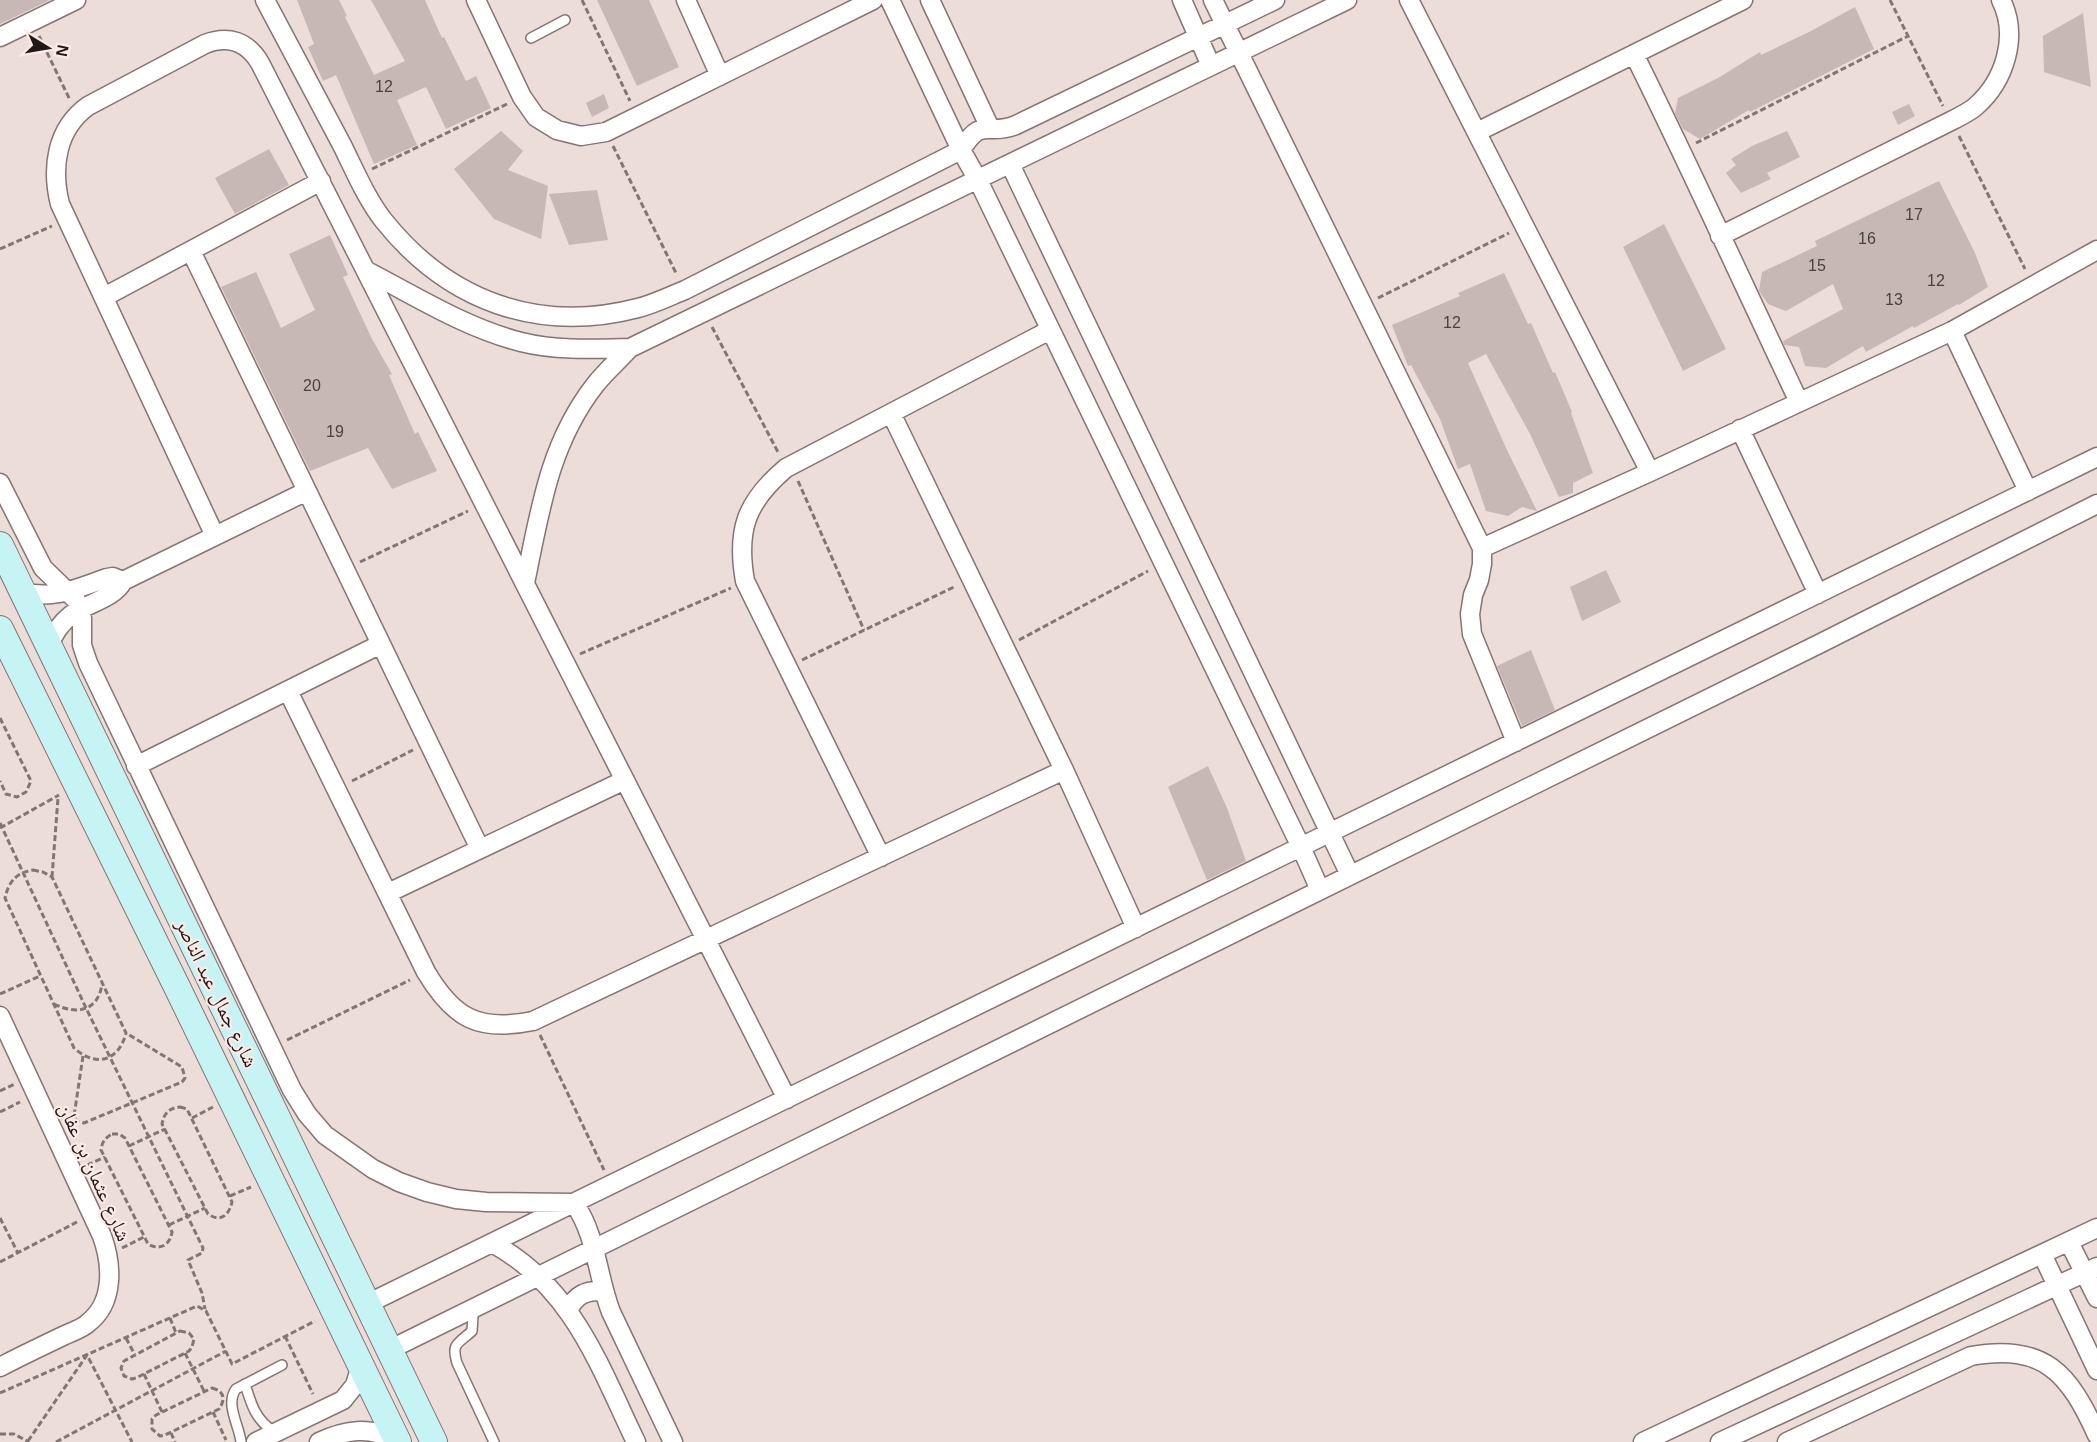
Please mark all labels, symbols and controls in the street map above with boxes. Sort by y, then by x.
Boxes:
north arrow [18,18,78,78]
text: N [53,43,72,58]
house number: 12 [375,78,393,95]
house number: 17 [1905,206,1923,223]
house number: 16 [1858,230,1876,247]
house number: 15 [1808,257,1826,274]
house number: 12 [1927,272,1945,289]
house number: 13 [1885,291,1903,308]
house number: 12 [1443,314,1461,331]
house number: 20 [303,377,321,394]
house number: 19 [326,423,344,440]
street label: شارع جمال عبد الناصر [169,915,262,1071]
street label: شارع عثمان بن عفان [53,1100,135,1245]

